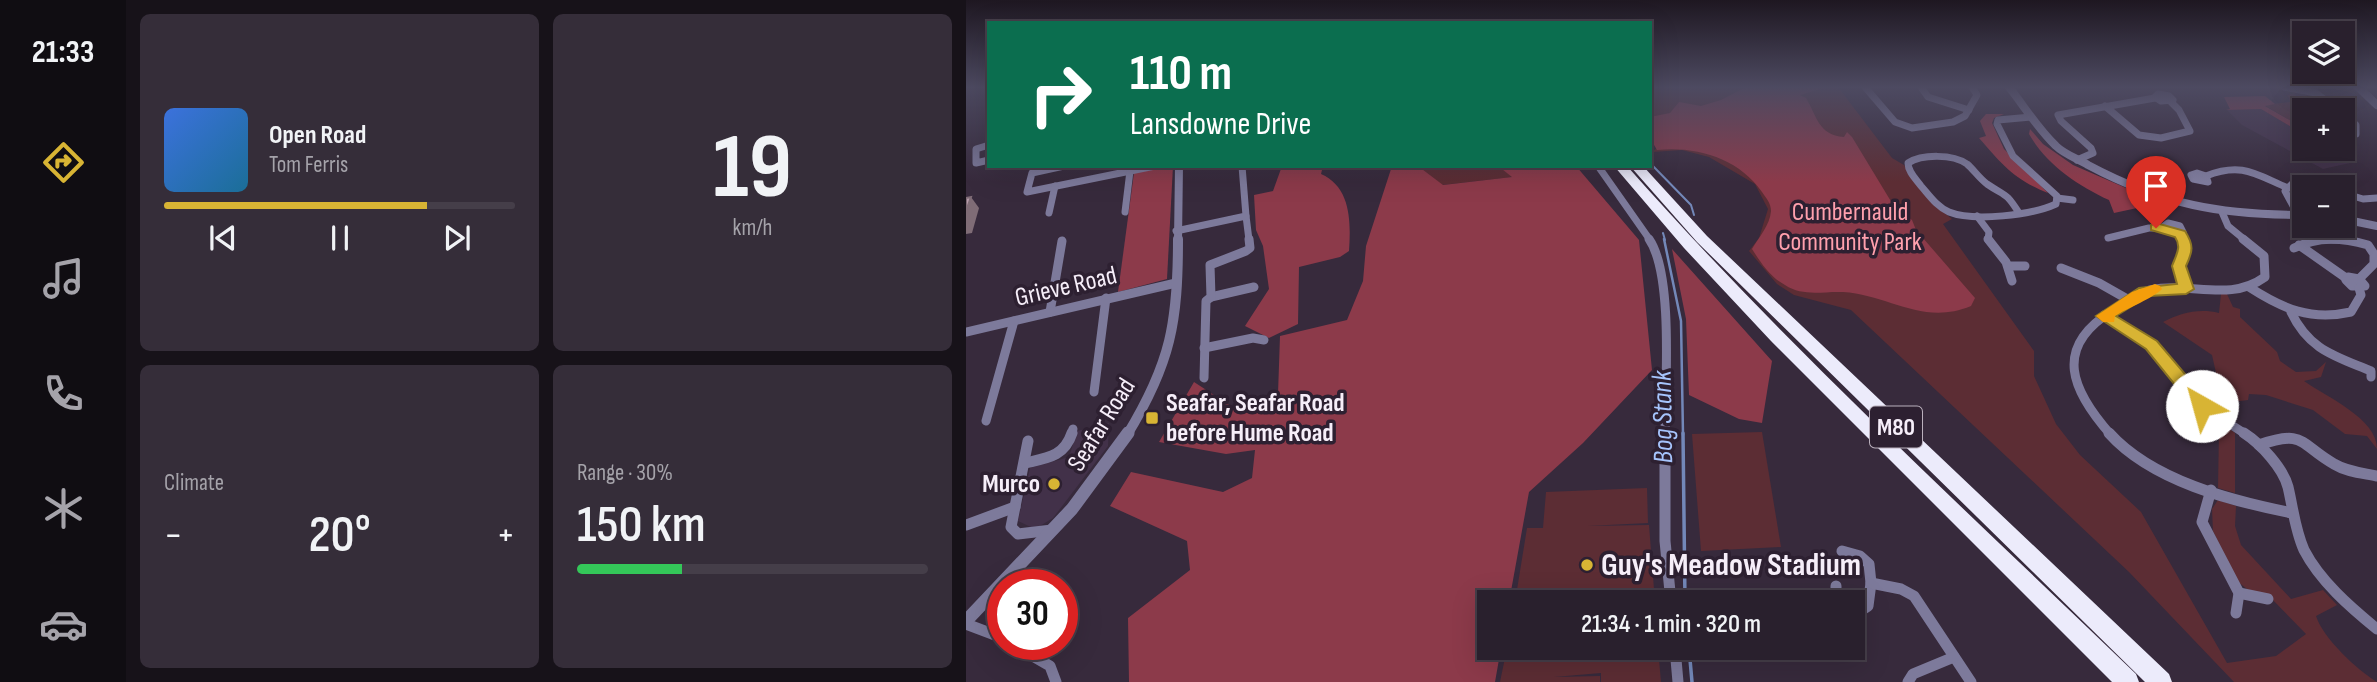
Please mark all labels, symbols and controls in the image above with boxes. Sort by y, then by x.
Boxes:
map controls [2292,21,2355,238]
button: layers [2292,21,2355,84]
text: 21:33 [32,33,94,72]
text: 110 m [1130,45,1232,104]
icon: right [1015,49,1106,140]
button: + [2292,98,2355,161]
text: Lansdowne Drive [1130,105,1311,144]
text: 19 [713,114,792,223]
text: Open Road [269,120,366,151]
icon: directions [39,138,88,187]
text: Tom Ferris [269,151,348,179]
pin [2126,156,2186,228]
icon: arrive [2137,167,2175,205]
button: − [2292,175,2355,238]
park label: Cumbernauld Community Park [1778,197,1922,258]
text: km/h [733,214,772,242]
icon: previous [204,219,242,257]
icon: pause [321,219,359,257]
icon: next [438,219,476,257]
icon: music [39,254,88,303]
street label: Grieve Road [1012,260,1120,314]
icon: phone [39,369,88,418]
water label: Bog Stank [1646,369,1680,464]
position arrow [2165,369,2239,443]
street label: Seafar Road [1061,373,1143,477]
place label: Seafar, Seafar Road before Hume Road [1166,388,1345,449]
road number: M80 [1870,406,1922,448]
marker: Seafar, Seafar Road before Hume Road [1144,410,1160,426]
text: Range · 30% [577,459,673,487]
text: Climate [164,469,224,497]
place label: Murco [982,469,1040,500]
marker: Murco [1046,476,1062,492]
icon: climate [39,484,88,533]
text: 150 km [577,494,706,557]
text: 20° [308,504,371,567]
text: − [164,513,183,558]
text: + [496,513,515,558]
place label: Guy's Meadow Stadium [1601,546,1861,585]
marker: Guy's Meadow Stadium [1579,557,1595,573]
speed limit sign: 30 [987,569,1078,660]
icon: car [39,600,88,649]
text: 21:34 · 1 min · 320 m [1581,609,1761,640]

